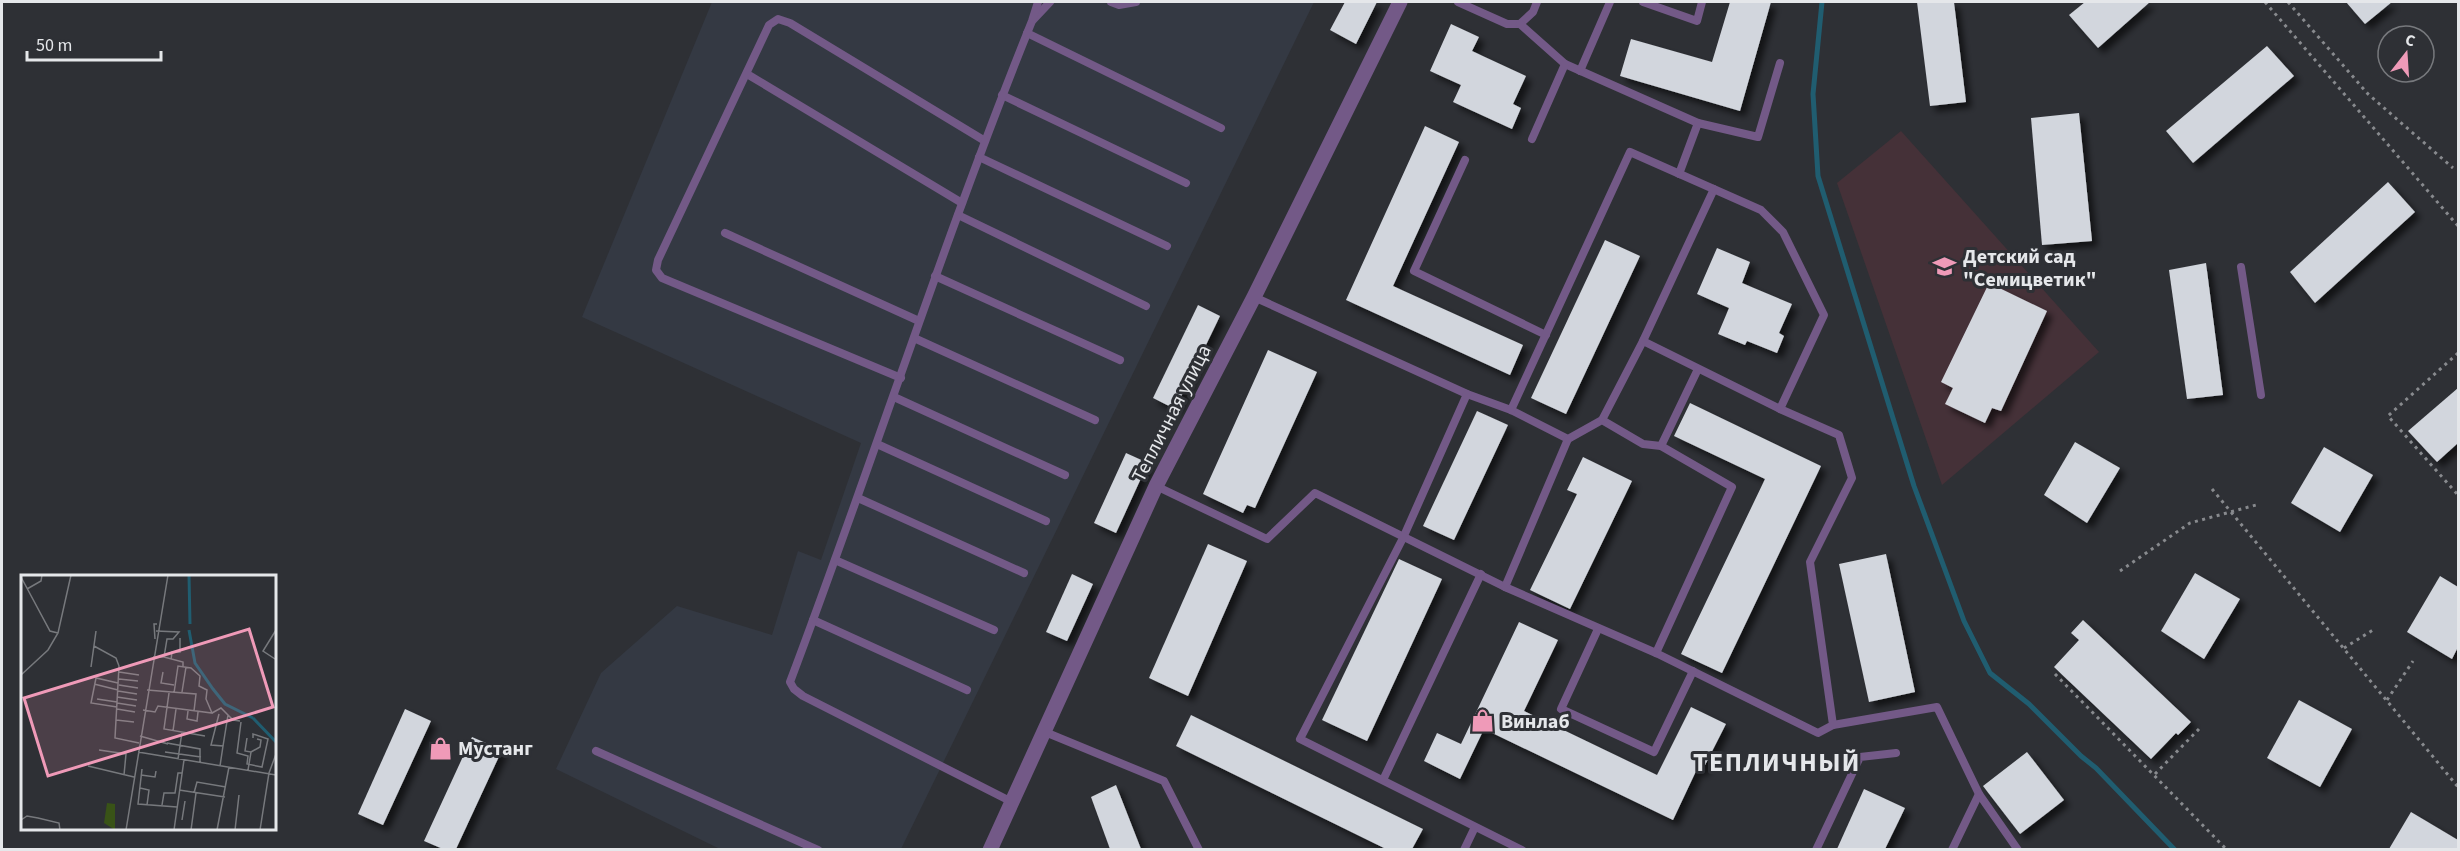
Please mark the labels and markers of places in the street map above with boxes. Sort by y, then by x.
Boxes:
place label: Детский сад "Семицветик" [1963,243,2096,294]
school or university icon: Детский сад "Семицветик" [1932,254,1958,280]
shop icon: Винлаб [1470,708,1496,734]
place label: Винлаб [1501,708,1570,736]
shop icon: Мустанг [427,735,453,761]
place label: Мустанг [458,735,533,763]

